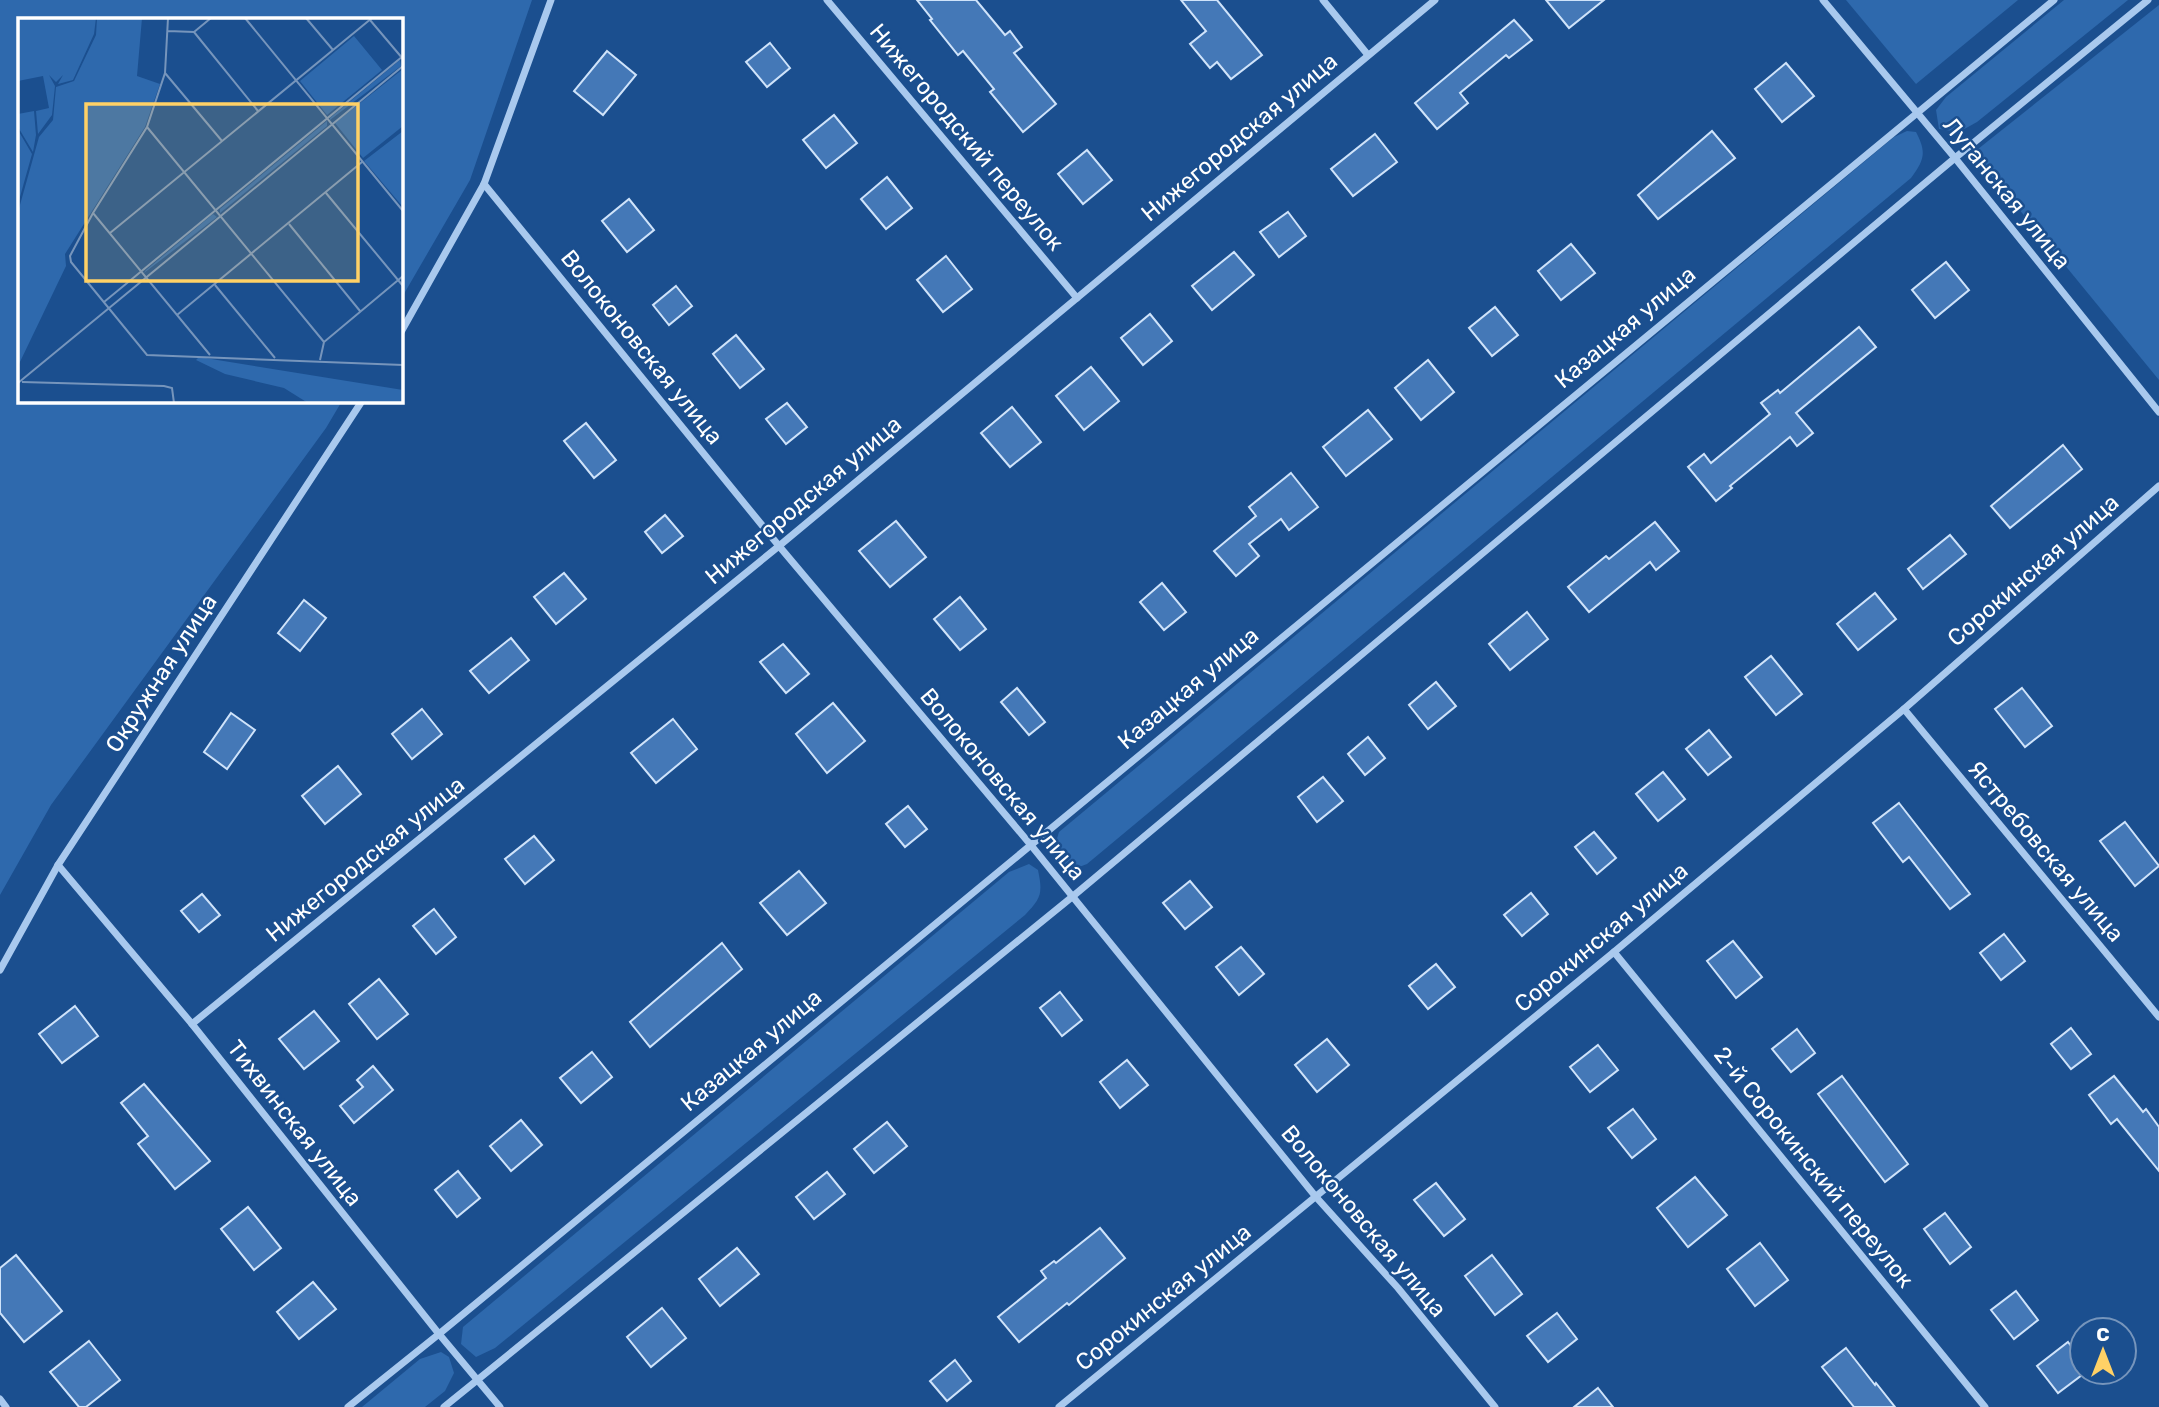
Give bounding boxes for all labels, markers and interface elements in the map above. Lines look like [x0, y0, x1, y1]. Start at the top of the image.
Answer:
inset map [18, 18, 402, 402]
street label: Нижегородский переулок [864, 18, 1070, 256]
street label: Нижегородская улица [1135, 47, 1343, 227]
street label: Луганская улица [1937, 111, 2077, 275]
street label: Волоконовская улица [555, 244, 729, 450]
street label: Казацкая улица [1549, 260, 1701, 394]
street label: Нижегородская улица [699, 410, 907, 590]
street label: Сорокинская улица [1942, 488, 2124, 652]
street label: Окружная улица [99, 589, 223, 757]
street label: Казацкая улица [1112, 621, 1264, 755]
street label: Волоконовская улица [914, 682, 1092, 886]
street label: Ястребовская улица [1962, 755, 2130, 947]
street label: Нижегородская улица [260, 770, 470, 948]
street label: Сорокинская улица [1509, 856, 1693, 1018]
street label: Казацкая улица [675, 983, 827, 1117]
street label: Тихвинская улица [222, 1035, 368, 1211]
street label: 2-й Сорокинский переулок [1708, 1041, 1920, 1293]
street label: Волоконовская улица [1275, 1119, 1453, 1323]
street label: Сорокинская улица [1070, 1218, 1256, 1376]
north arrow [2068, 1316, 2138, 1386]
text: С [2096, 1323, 2110, 1346]

